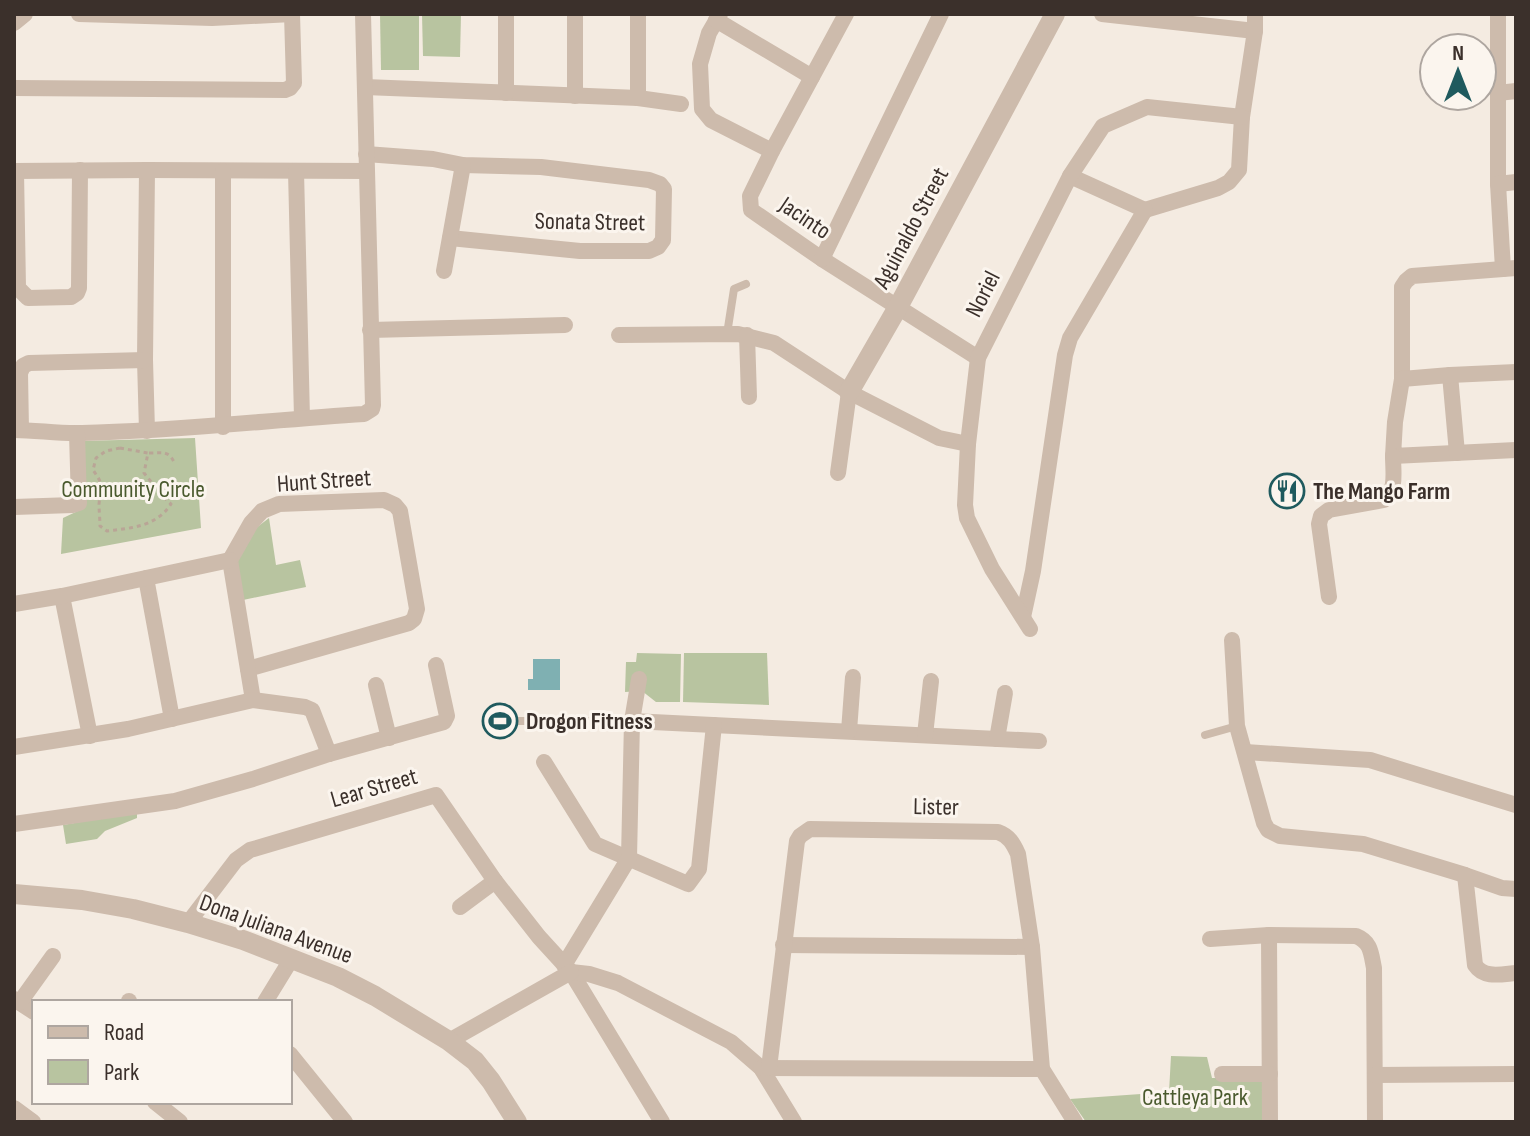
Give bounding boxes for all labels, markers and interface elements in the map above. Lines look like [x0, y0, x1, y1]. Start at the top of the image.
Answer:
north arrow [1418, 32, 1498, 112]
text: N [1452, 40, 1464, 67]
street label: Aguinaldo Street [866, 162, 955, 294]
street label: Jacinto [773, 190, 836, 246]
street label: Sonata Street [534, 207, 646, 237]
street label: Noriel [959, 266, 1007, 322]
street label: Hunt Street [276, 463, 372, 499]
restaurant icon: The Mango Farm [1268, 472, 1306, 510]
park label: Community Circle [61, 475, 205, 504]
place label: The Mango Farm [1313, 477, 1450, 506]
sports icon: Drogon Fitness [481, 702, 519, 740]
place label: Drogon Fitness [526, 707, 653, 736]
street label: Lear Street [327, 762, 421, 814]
street label: Lister [913, 792, 959, 822]
street label: Dona Juliana Avenue [196, 888, 356, 970]
legend [32, 1000, 292, 1104]
text: Road [104, 1018, 144, 1047]
text: Park [104, 1058, 139, 1087]
park label: Cattleya Park [1142, 1083, 1248, 1112]

